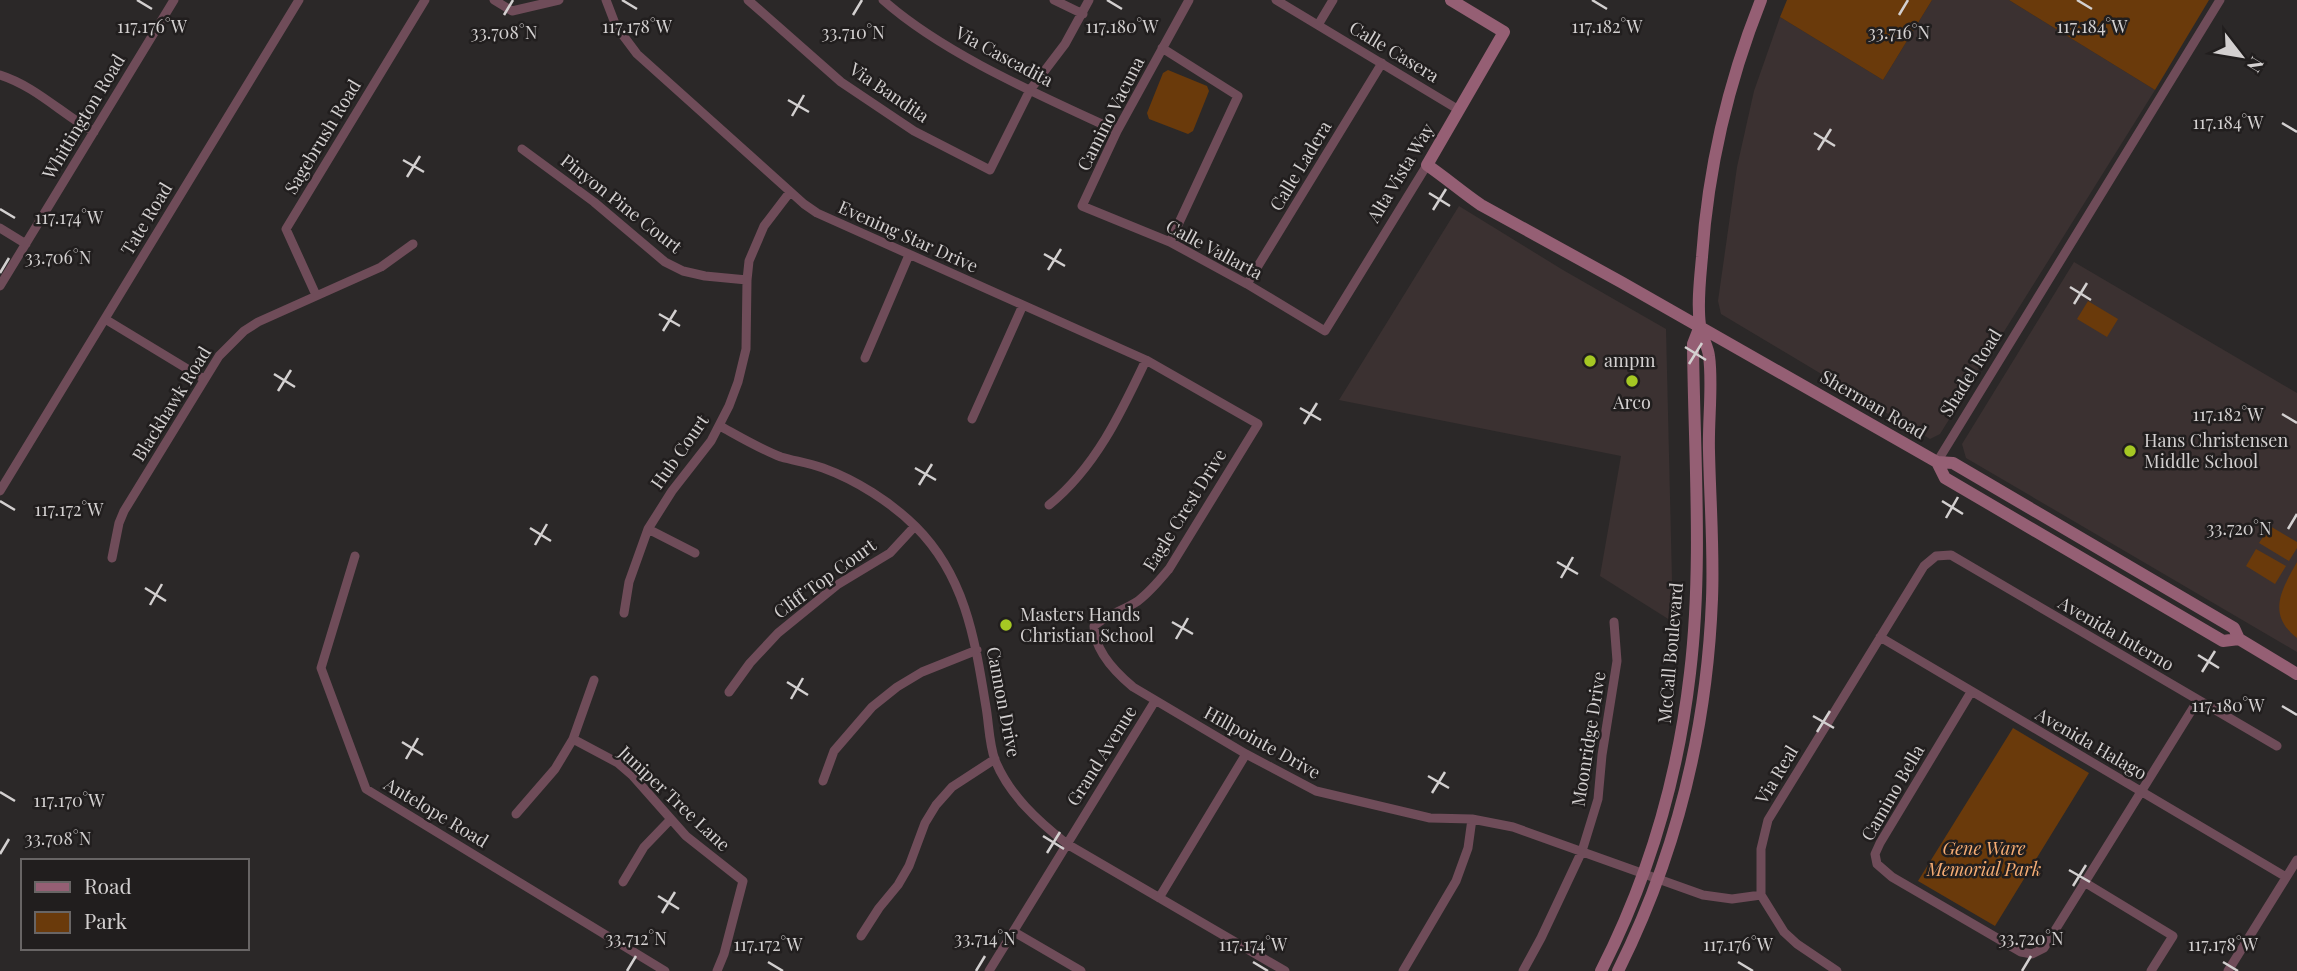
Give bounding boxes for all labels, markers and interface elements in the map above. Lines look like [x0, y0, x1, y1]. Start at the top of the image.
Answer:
text: 117.176°W [117, 14, 188, 38]
text: 117.178°W [602, 14, 673, 38]
text: 117.180°W [1085, 14, 1159, 38]
text: 117.182°W [1571, 14, 1643, 38]
text: 117.184°W [2056, 14, 2128, 38]
street label: Calle Casera [1345, 15, 1444, 87]
text: 33.708°N [471, 20, 538, 44]
text: 33.710°N [821, 20, 885, 44]
street label: Via Cascadita [950, 20, 1058, 92]
text: 33.716°N [1868, 20, 1931, 44]
north arrow [2206, 21, 2276, 91]
street label: Whittington Road [36, 49, 130, 184]
street label: Camino Vacuna [1071, 52, 1149, 175]
text: N [2242, 53, 2271, 78]
street label: Via Bandita [844, 56, 934, 128]
street label: Sagebrush Road [278, 74, 366, 198]
text: 117.184°W [2192, 110, 2264, 134]
street label: Calle Ladera [1264, 116, 1336, 215]
street label: Alta Vista Way [1361, 118, 1439, 228]
street label: Pinyon Pine Court [556, 148, 688, 258]
street label: Tate Road [115, 177, 178, 259]
street label: Evening Star Drive [835, 195, 982, 278]
text: 117.174°W [35, 205, 104, 229]
street label: Calle Vallarta [1162, 214, 1267, 285]
text: 33.706°N [25, 245, 92, 269]
street label: Shadel Road [1934, 324, 2007, 421]
street label: Blackhawk Road [126, 341, 216, 465]
place label: ampm [1604, 348, 1655, 372]
marker: ampm [1582, 353, 1598, 369]
street label: Sherman Road [1816, 364, 1931, 444]
marker: Arco [1624, 373, 1640, 389]
place label: Arco [1612, 390, 1651, 414]
text: 117.182°W [2192, 402, 2264, 426]
street label: Hub Court [645, 409, 714, 493]
place label: Hans Christensen Middle School [2144, 428, 2288, 473]
marker: Hans Christensen Middle School [2122, 443, 2138, 459]
street label: Eagle Crest Drive [1137, 444, 1231, 575]
text: 117.172°W [35, 497, 104, 521]
text: 33.720°N [2206, 516, 2272, 540]
street label: Cliff Top Court [768, 533, 881, 623]
street label: McCall Boulevard [1652, 581, 1688, 724]
street label: Avenida Interno [2053, 590, 2179, 676]
place label: Masters Hands Christian School [1020, 602, 1154, 647]
marker: Masters Hands Christian School [998, 617, 1014, 633]
street label: Cannon Drive [982, 645, 1026, 759]
street label: Moonridge Drive [1565, 670, 1611, 808]
text: 117.180°W [2191, 693, 2265, 717]
street label: Hillpointe Drive [1200, 700, 1325, 784]
street label: Grand Avenue [1061, 701, 1142, 810]
street label: Avenida Halago [2031, 701, 2152, 785]
street label: Juniper Tree Lane [613, 740, 736, 856]
street label: Camino Bella [1855, 740, 1929, 845]
street label: Via Real [1749, 741, 1803, 809]
street label: Antelope Road [379, 771, 493, 853]
text: 117.170°W [34, 788, 105, 812]
text: 33.708°N [25, 826, 92, 850]
park label: Gene Ware Memorial Park [1926, 836, 2041, 881]
legend [21, 859, 248, 950]
text: Road [84, 871, 132, 899]
text: Park [84, 906, 128, 934]
text: 33.712°N [605, 926, 667, 950]
text: 33.714°N [954, 926, 1016, 950]
text: 33.720°N [1998, 926, 2064, 950]
text: 117.172°W [734, 932, 803, 956]
text: 117.174°W [1219, 932, 1288, 956]
text: 117.176°W [1703, 932, 1774, 956]
text: 117.178°W [2188, 932, 2259, 956]

